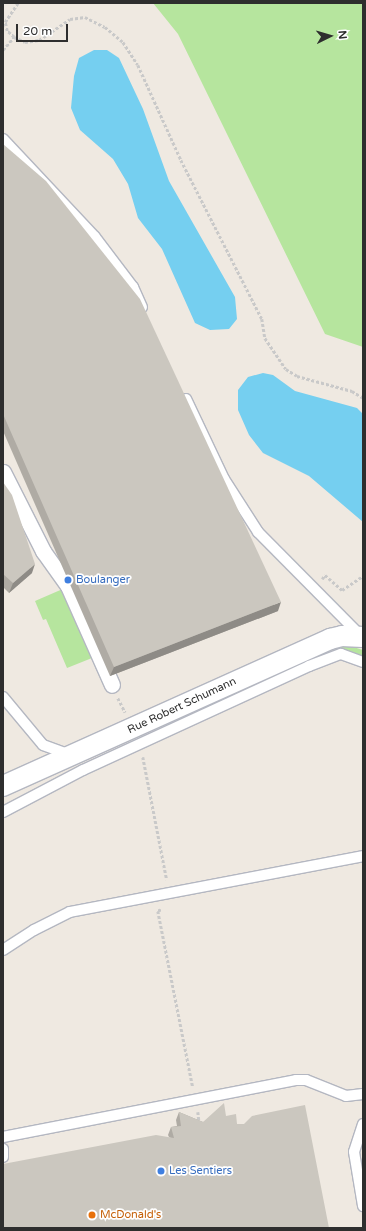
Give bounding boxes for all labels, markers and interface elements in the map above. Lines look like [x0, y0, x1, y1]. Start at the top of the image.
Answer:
scale bar [18, 16, 70, 42]
north arrow [310, 16, 350, 56]
text: 20 m [23, 24, 52, 38]
text: N [336, 30, 349, 40]
place label: Boulanger [76, 573, 130, 587]
marker: Boulanger [63, 575, 73, 585]
street label: Rue Robert Schumann [126, 675, 238, 737]
place label: Les Sentiers [169, 1164, 232, 1178]
marker: Les Sentiers [156, 1166, 166, 1176]
place label: McDonald's [100, 1208, 161, 1222]
marker: McDonald's [87, 1210, 97, 1220]

